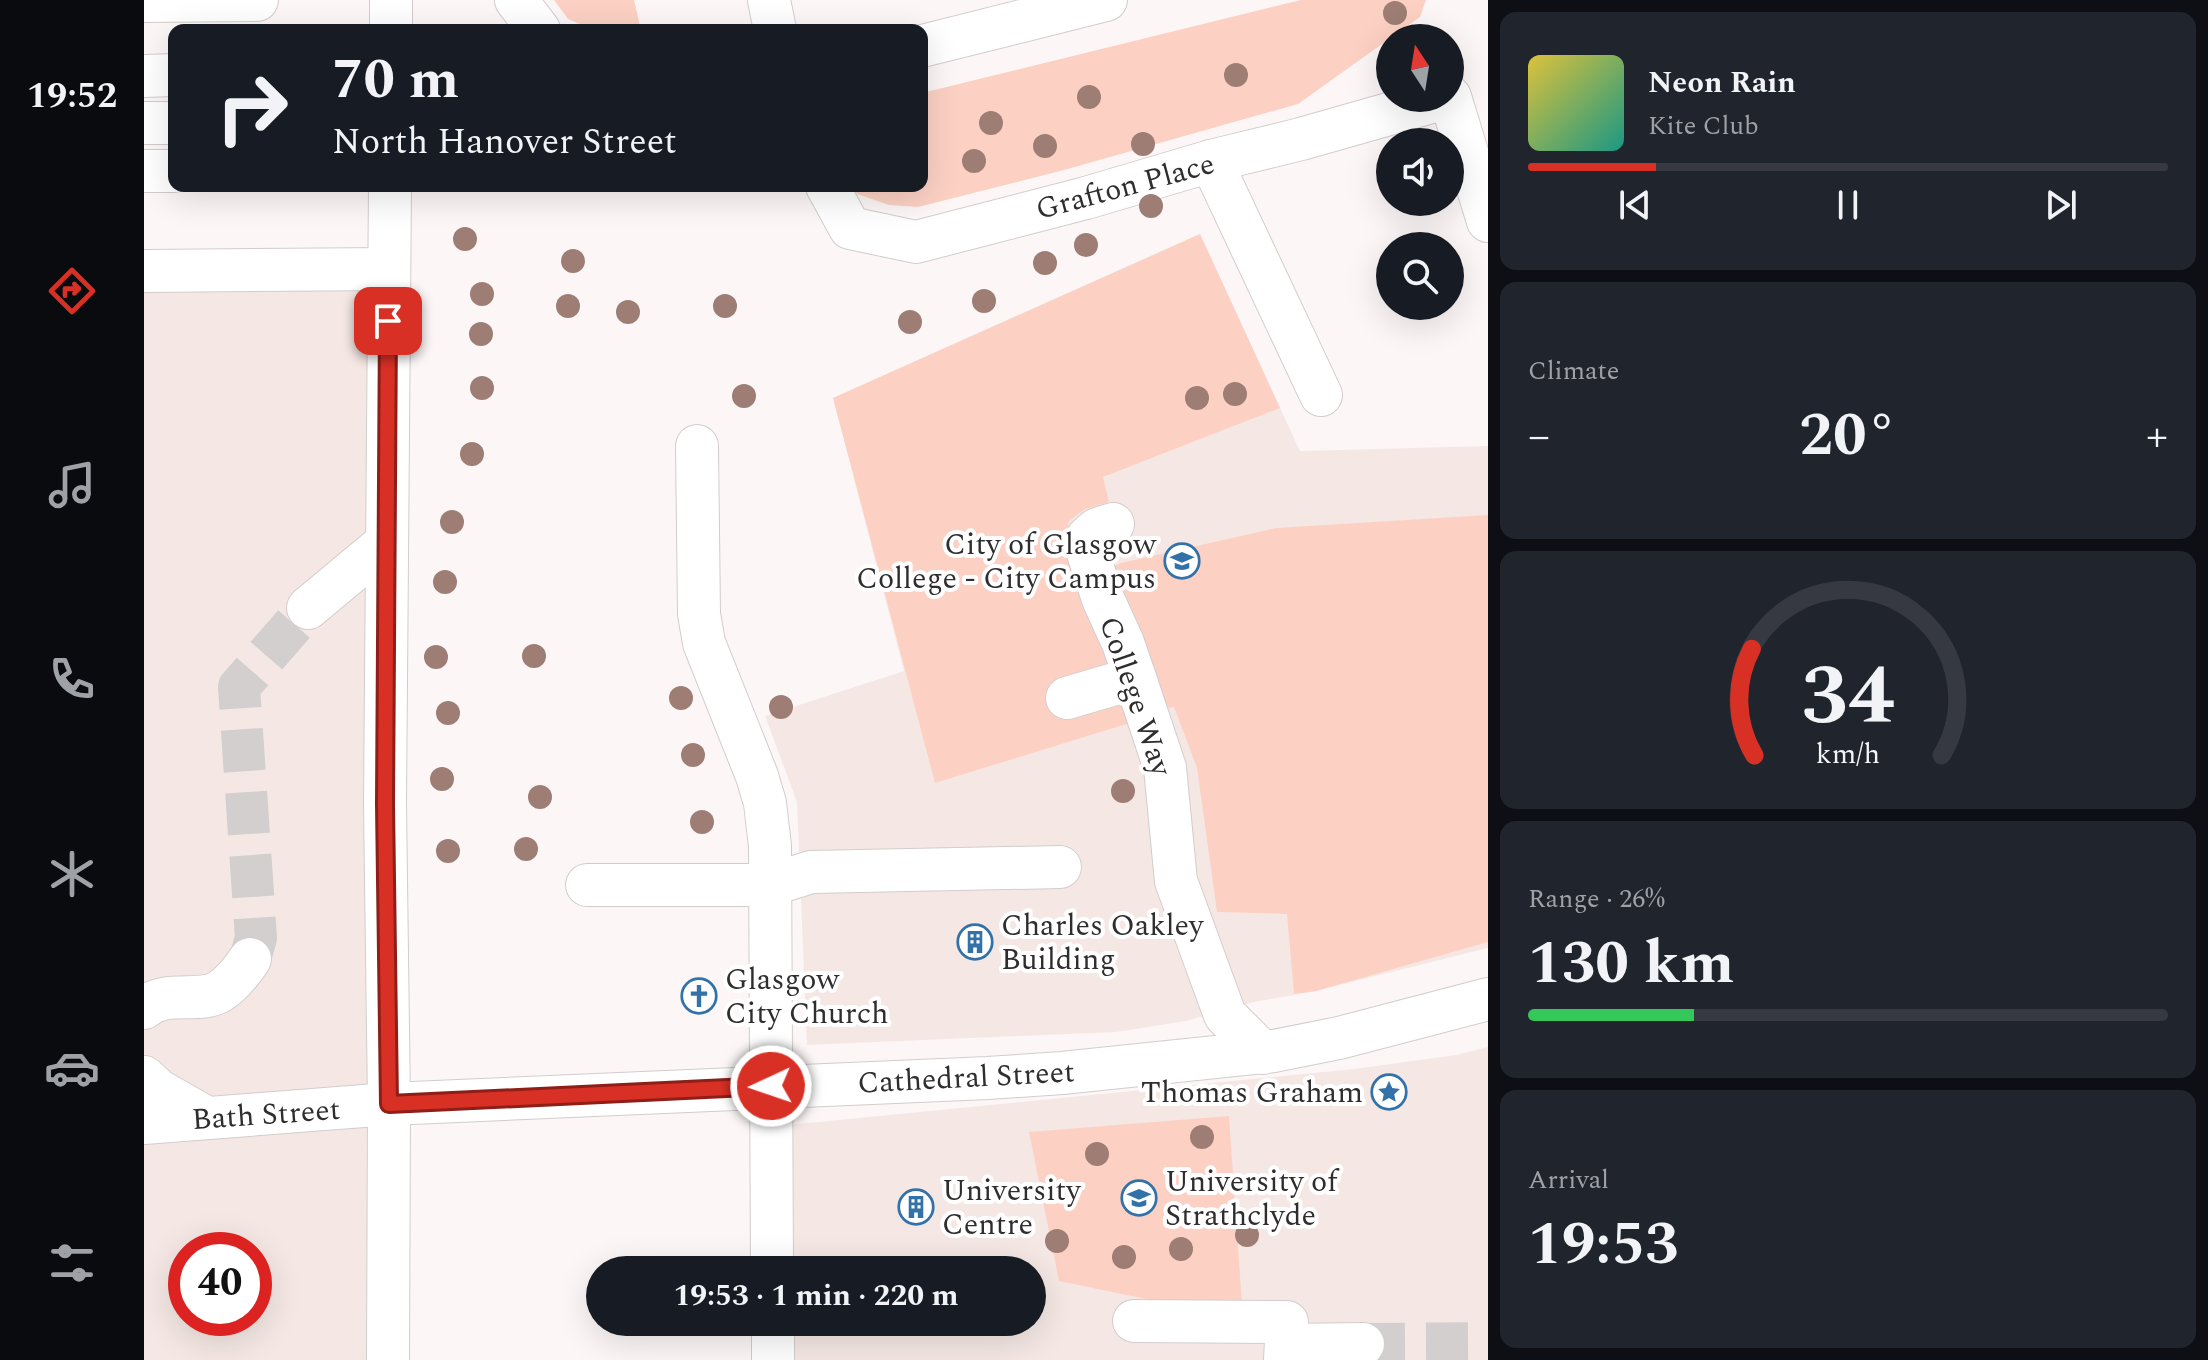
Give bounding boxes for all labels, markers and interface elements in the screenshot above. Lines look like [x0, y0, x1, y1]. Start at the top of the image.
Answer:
north arrow [1376, 24, 1464, 112]
map controls [1376, 24, 1464, 320]
text: 70 m [332, 38, 459, 123]
icon: right [200, 56, 304, 160]
text: Neon Rain [1648, 60, 1796, 106]
text: 19:52 [27, 69, 117, 124]
text: Kite Club [1648, 106, 1759, 146]
text: North Hanover Street [332, 115, 677, 170]
button: sound [1376, 128, 1464, 216]
street label: Grafton Place [1031, 141, 1220, 233]
icon: previous [1613, 183, 1657, 227]
icon: pause [1826, 183, 1870, 227]
icon: next [2039, 183, 2083, 227]
button: search [1376, 232, 1464, 320]
icon: directions [44, 263, 100, 319]
pin [354, 287, 422, 355]
icon: arrive [366, 299, 410, 343]
text: Climate [1528, 351, 1619, 391]
text: 20° [1799, 390, 1897, 482]
text: − [1528, 403, 1550, 470]
text: + [2146, 403, 2168, 470]
icon: music [44, 457, 100, 513]
place label: City of Glasgow College - City Campus [856, 522, 1157, 602]
school or university icon: City of Glasgow College - City Campus [1163, 542, 1201, 580]
street label: College Way [1086, 610, 1184, 784]
text: 34 [1801, 634, 1895, 761]
icon: phone [44, 651, 100, 707]
text: km/h [1816, 733, 1880, 776]
icon: climate [44, 846, 100, 902]
text: Range · 26% [1528, 879, 1665, 919]
place label: Charles Oakley Building [1001, 903, 1205, 983]
text: 130 km [1528, 918, 1734, 1010]
building icon: Charles Oakley Building [956, 923, 994, 961]
place label: Glasgow City Church [725, 957, 889, 1037]
church icon: Glasgow City Church [680, 977, 718, 1015]
icon: car [44, 1040, 100, 1096]
position arrow [729, 1044, 813, 1128]
street label: Cathedral Street [856, 1049, 1076, 1107]
place label: Thomas Graham [1141, 1070, 1363, 1116]
place icon: Thomas Graham [1370, 1073, 1408, 1111]
street label: Bath Street [190, 1087, 342, 1143]
place label: University of Strathclyde [1165, 1159, 1340, 1239]
text: Arrival [1528, 1160, 1609, 1200]
place label: University Centre [942, 1168, 1082, 1248]
school or university icon: University of Strathclyde [1120, 1179, 1158, 1217]
building icon: University Centre [897, 1188, 935, 1226]
text: 19:53 [1528, 1199, 1679, 1291]
speed limit sign: 40 [168, 1232, 272, 1336]
icon: filters [44, 1235, 100, 1291]
text: 19:53 · 1 min · 220 m [673, 1273, 959, 1319]

